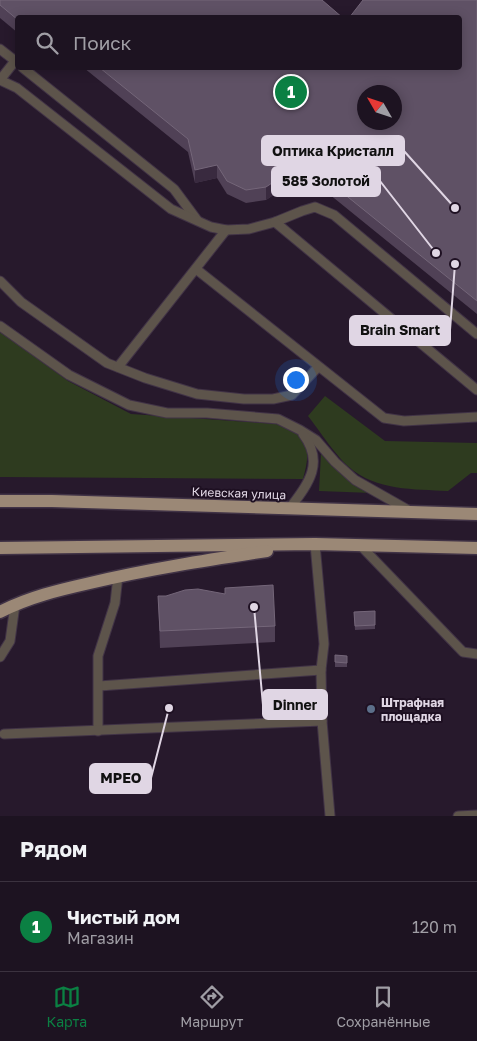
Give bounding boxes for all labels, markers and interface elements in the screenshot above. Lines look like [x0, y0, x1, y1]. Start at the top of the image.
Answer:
search box [15, 15, 462, 70]
icon: search [33, 29, 61, 57]
text: Поиск [73, 31, 132, 54]
pin: 1 [275, 73, 307, 111]
north arrow [357, 85, 402, 130]
callout: Оптика Кристалл [262, 136, 404, 165]
text: Оптика Кристалл [272, 142, 394, 159]
callout: 585 Золотой [272, 167, 380, 196]
text: 585 Золотой [282, 172, 370, 189]
callout: Brain Smart [350, 316, 450, 345]
text: Brain Smart [360, 321, 440, 338]
your location [283, 367, 309, 393]
street label: Киевская улица [191, 484, 287, 502]
callout: Dinner [263, 690, 327, 719]
place label: Штрафная площадка [381, 695, 444, 724]
text: Dinner [273, 696, 318, 713]
marker: Штрафная площадка [365, 703, 377, 715]
callout: МРЕО [90, 764, 151, 793]
text: МРЕО [100, 769, 142, 786]
text: Рядом [20, 836, 87, 862]
text: Чистый дом [67, 905, 180, 928]
text: 1 [32, 917, 40, 937]
text: 120 m [412, 917, 457, 937]
text: Магазин [67, 928, 134, 948]
tab: Карта [47, 983, 87, 1030]
tab: Маршрут [180, 983, 243, 1030]
tab: Сохранённые [336, 983, 430, 1030]

